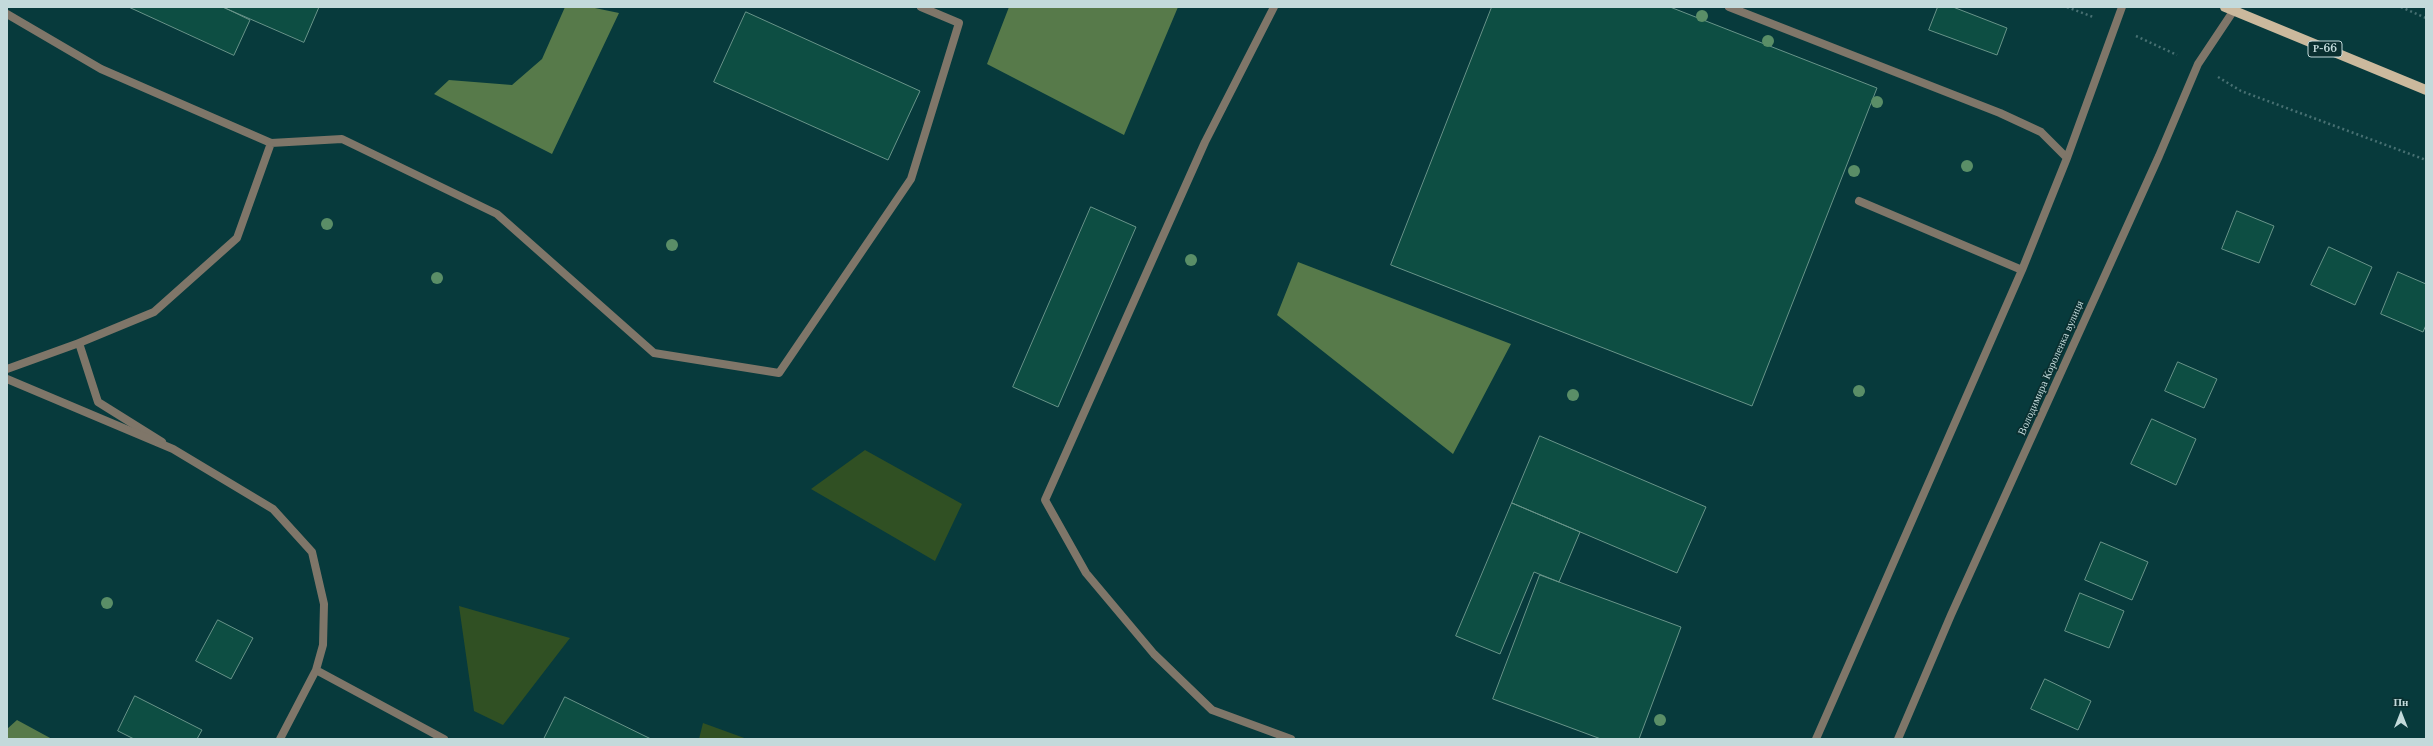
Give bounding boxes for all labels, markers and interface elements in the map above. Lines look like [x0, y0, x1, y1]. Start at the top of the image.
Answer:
road number: Р-66 [2308, 41, 2342, 57]
street label: Володимира Короленка вулиця [2015, 299, 2087, 437]
north arrow [2381, 694, 2421, 734]
text: Пн [2394, 695, 2408, 709]

